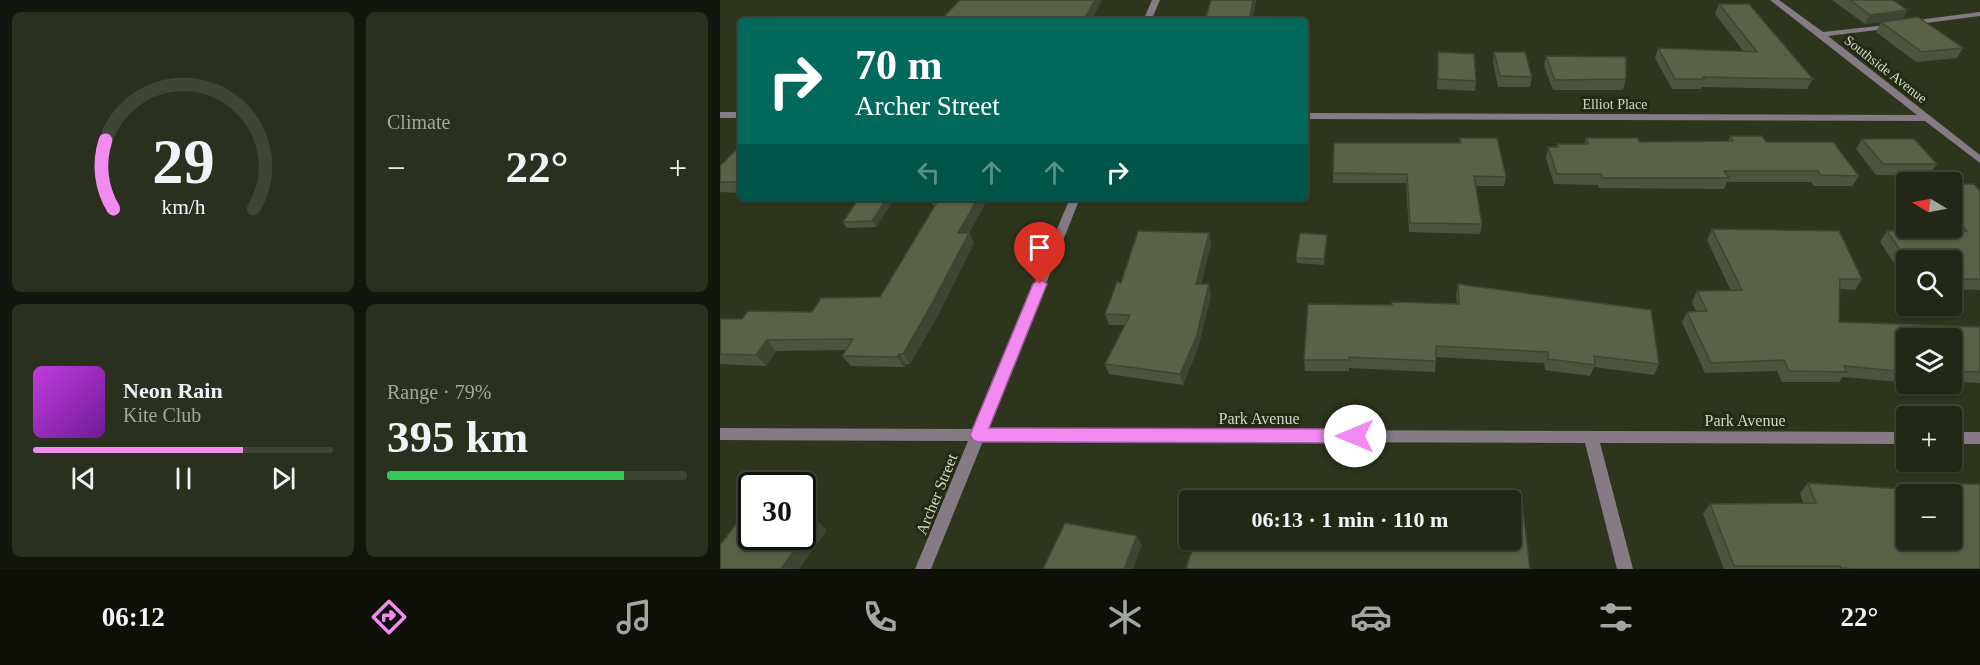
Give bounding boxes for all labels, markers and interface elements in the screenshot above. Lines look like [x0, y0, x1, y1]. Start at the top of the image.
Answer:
street label: Southside Avenue [1841, 33, 1930, 106]
icon: right [756, 42, 834, 120]
text: 70 m [855, 42, 943, 88]
text: Archer Street [855, 91, 1000, 121]
street label: Elliot Place [1583, 97, 1647, 112]
text: Climate [387, 111, 450, 133]
text: 29 [152, 127, 214, 196]
text: 22° [506, 142, 569, 192]
text: − [387, 150, 406, 186]
text: + [668, 150, 687, 186]
icon: left [912, 156, 945, 189]
icon: ahead [975, 156, 1008, 189]
icon: ahead [1038, 156, 1071, 189]
icon: right [1101, 156, 1134, 189]
north arrow [1896, 172, 1962, 238]
map controls [1896, 172, 1962, 550]
text: km/h [161, 195, 205, 219]
pin [1014, 222, 1065, 284]
icon: arrive [1023, 231, 1056, 264]
button: search [1896, 250, 1962, 316]
button: layers [1896, 328, 1962, 394]
text: Neon Rain [123, 378, 223, 403]
text: Range · 79% [387, 381, 491, 403]
text: Kite Club [123, 404, 201, 426]
position arrow [1323, 404, 1387, 468]
button: + [1896, 406, 1962, 472]
street label: Park Avenue [1218, 410, 1300, 427]
text: 395 km [387, 412, 528, 462]
street label: Park Avenue [1704, 412, 1786, 429]
street label: Archer Street [913, 451, 961, 537]
icon: previous [67, 462, 100, 495]
icon: pause [167, 462, 200, 495]
icon: next [267, 462, 300, 495]
speed limit sign: 30 [738, 472, 816, 550]
button: − [1896, 484, 1962, 550]
text: 06:13 · 1 min · 110 m [1252, 507, 1448, 532]
icon: directions [368, 596, 410, 638]
icon: music [613, 596, 655, 638]
icon: phone [859, 596, 901, 638]
icon: climate [1104, 596, 1146, 638]
icon: car [1350, 596, 1392, 638]
icon: filters [1595, 596, 1637, 638]
text: 06:12 [102, 602, 165, 632]
text: 22° [1840, 602, 1878, 632]

